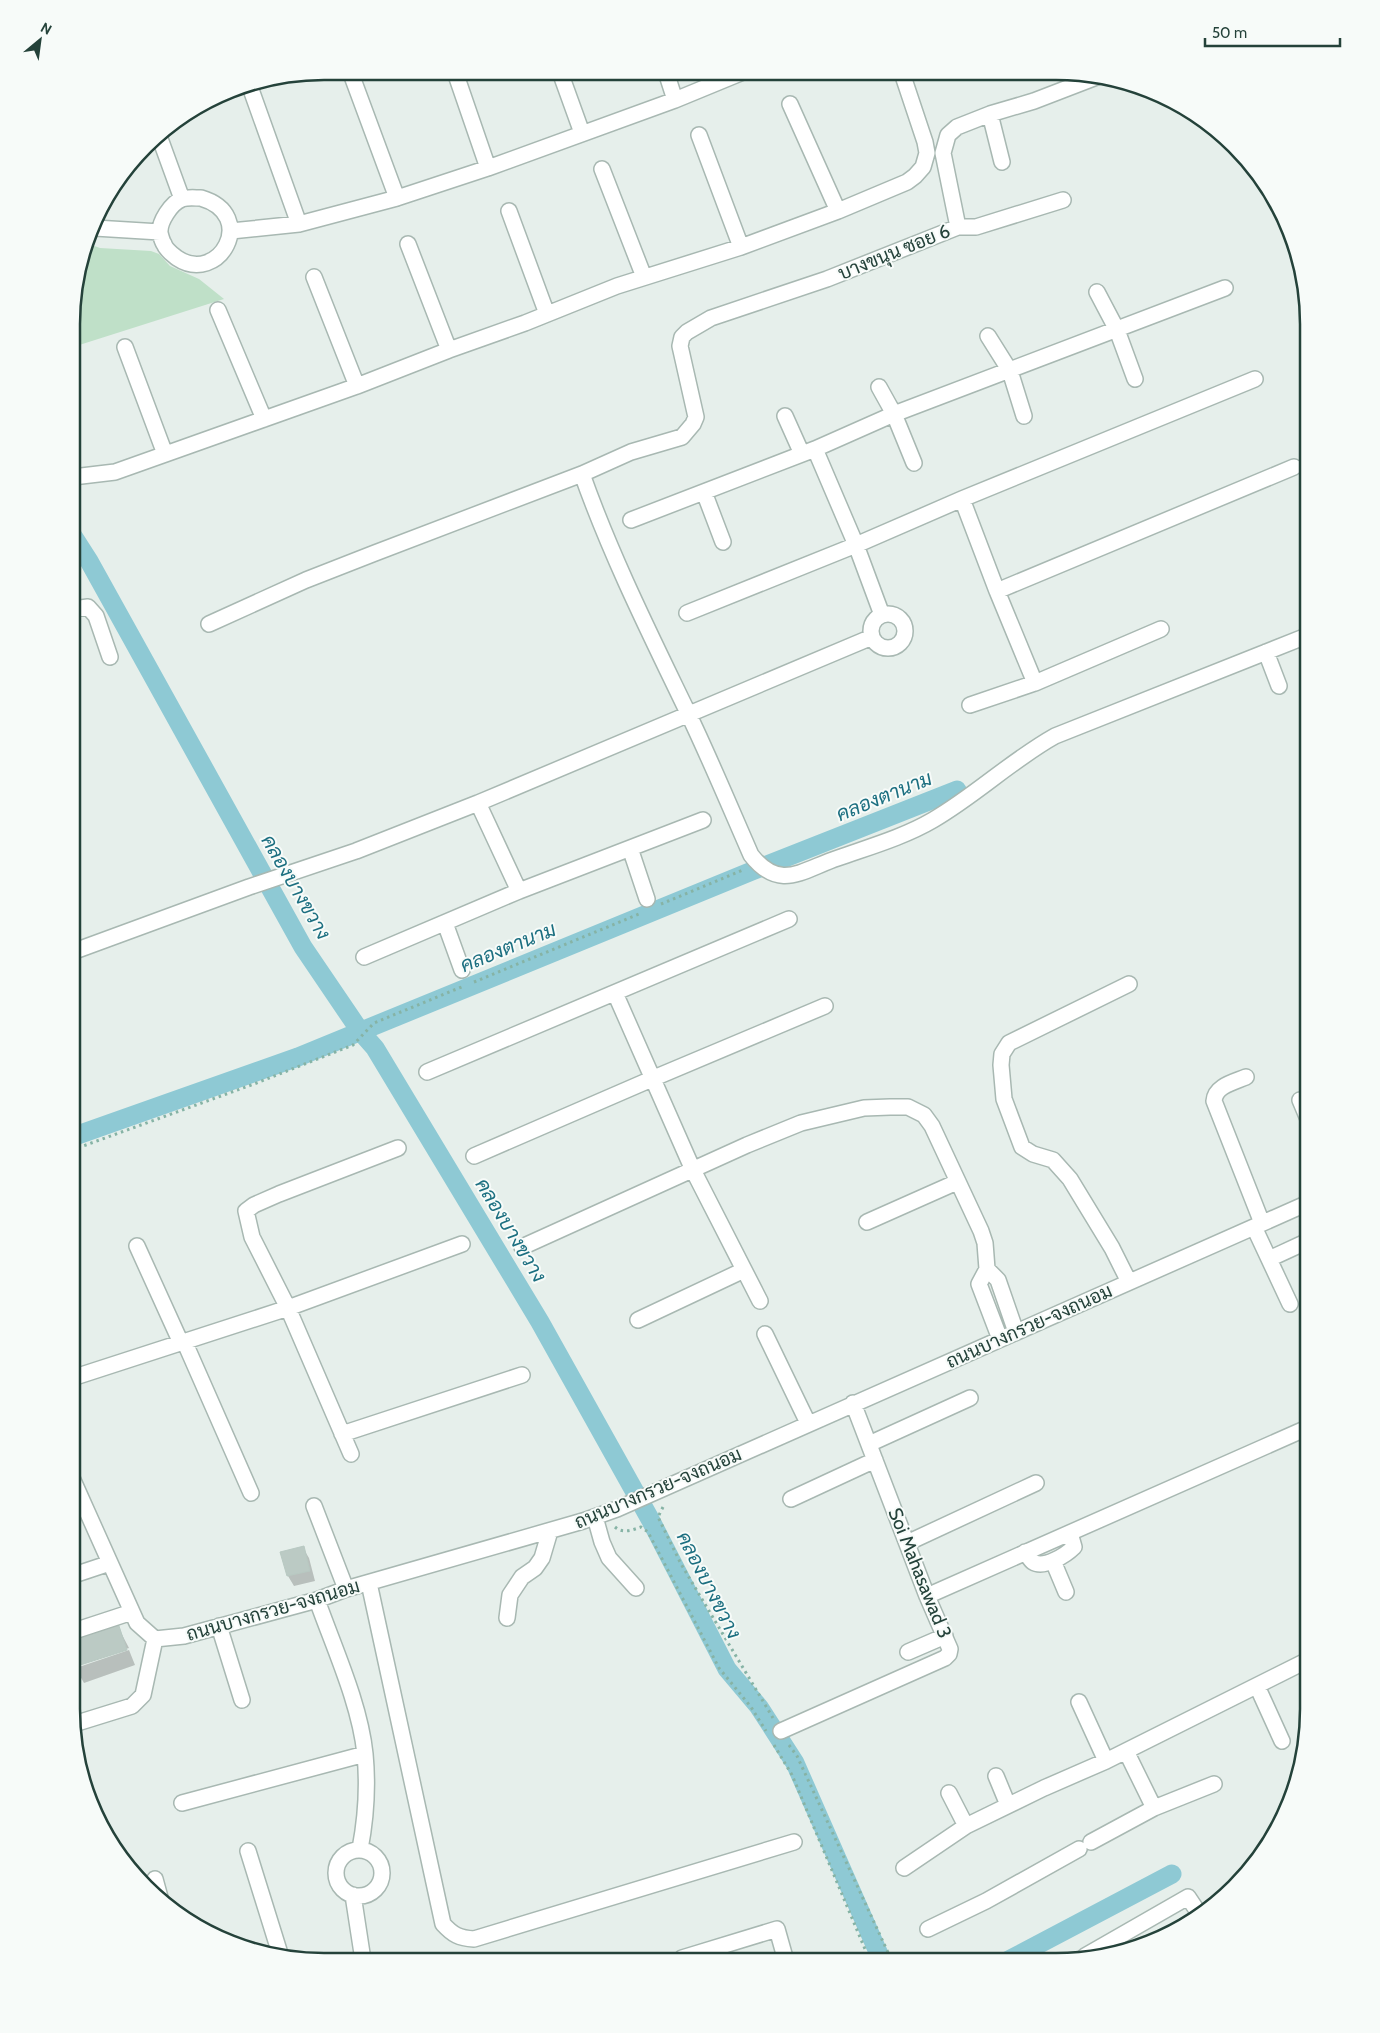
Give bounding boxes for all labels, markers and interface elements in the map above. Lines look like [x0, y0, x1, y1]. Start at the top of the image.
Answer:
north arrow [15, 15, 65, 65]
scale bar [1205, 15, 1340, 47]
text: N [38, 18, 55, 39]
text: 50 m [1212, 24, 1247, 42]
street label: บางขนุน ซอย 6 [835, 219, 954, 286]
water label: คลองตานาม [833, 766, 935, 826]
water label: คลองบางขวาง [256, 830, 336, 944]
water label: คลองตานาม [457, 917, 559, 977]
water label: คลองบางขวาง [471, 1174, 551, 1286]
street label: ถนนบางกรวย-จงถนอม [942, 1279, 1116, 1373]
street label: ถนนบางกรวย-จงถนอม [571, 1442, 745, 1534]
street label: Soi Mahasawad 3 [883, 1505, 957, 1641]
water label: คลองบางขวาง [672, 1527, 746, 1643]
street label: ถนนบางกรวย-จงถนอม [184, 1574, 362, 1646]

